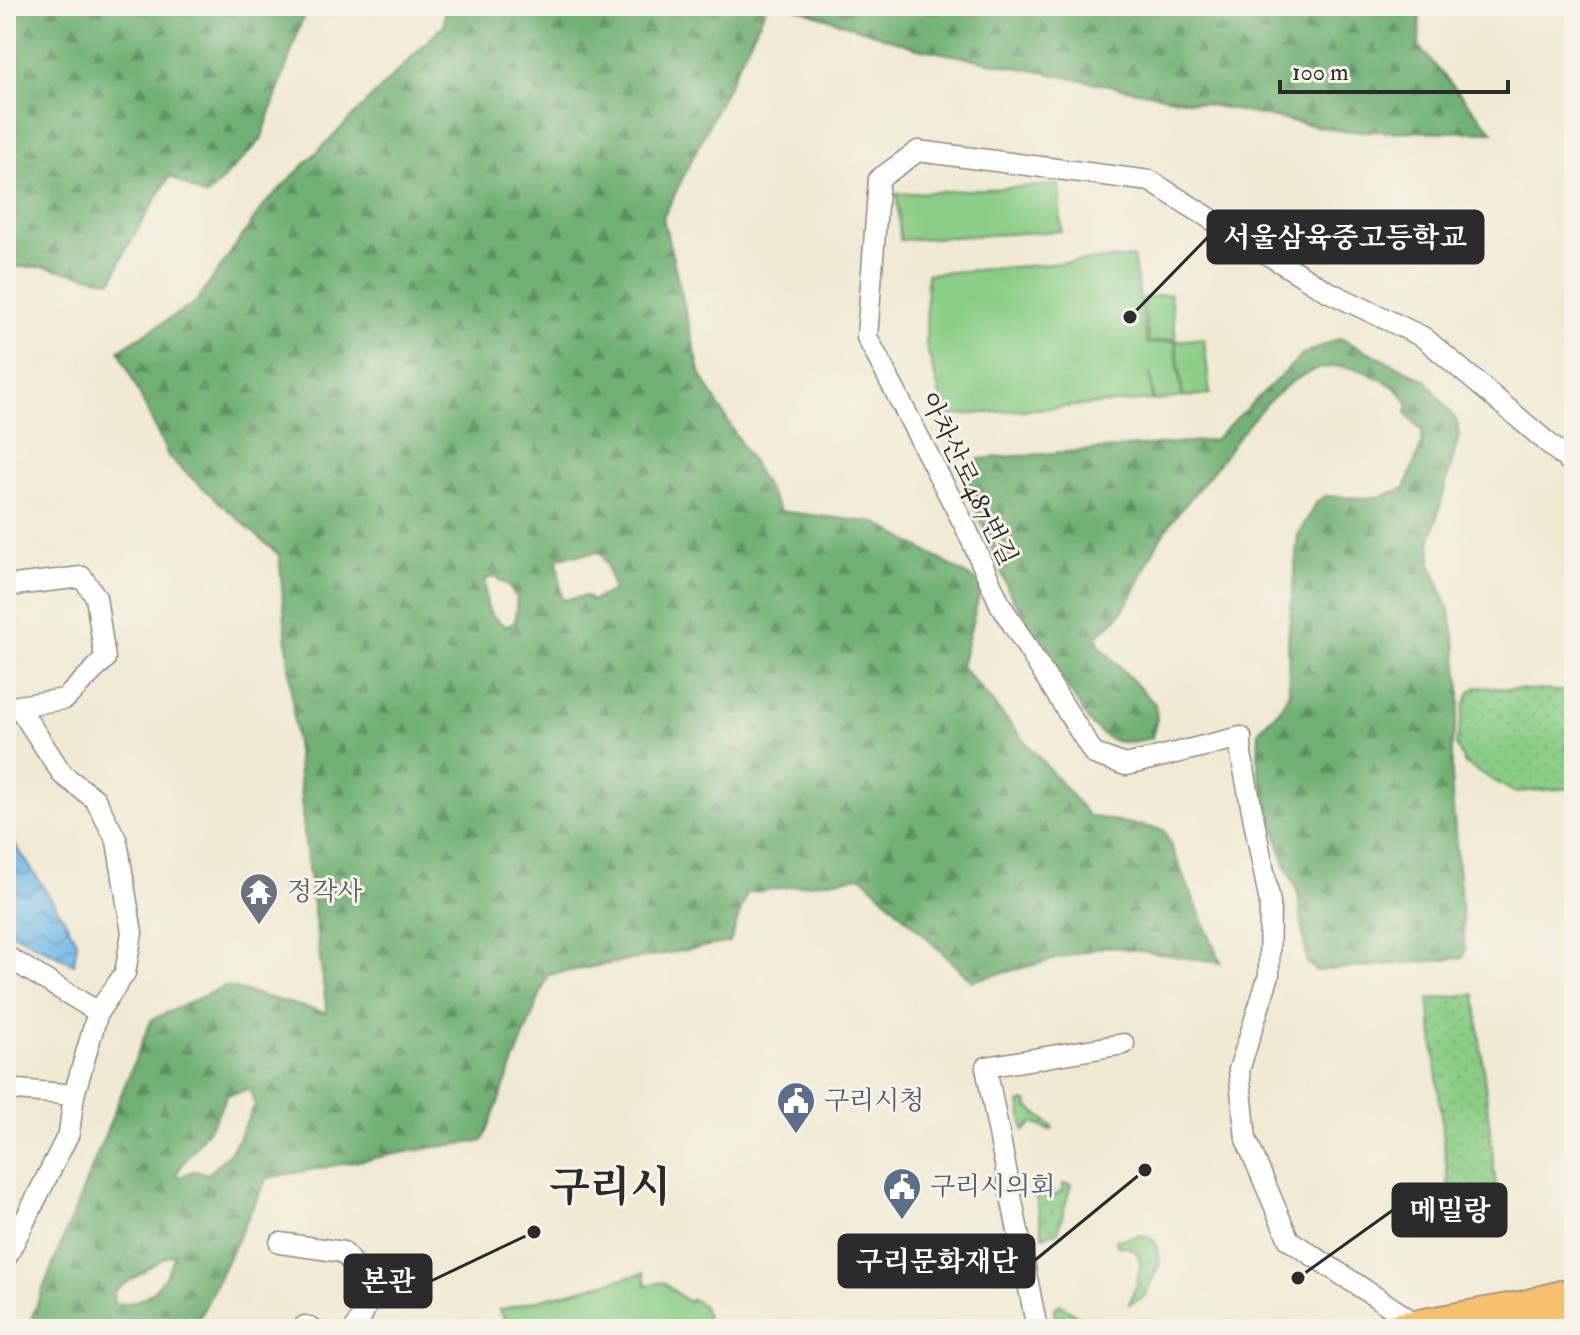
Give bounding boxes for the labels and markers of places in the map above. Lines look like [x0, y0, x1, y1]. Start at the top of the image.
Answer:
callout: 서울삼육중고등학교 [1208, 211, 1483, 263]
temple icon: 정각사 [238, 871, 280, 926]
place label: 정각사 [287, 876, 362, 908]
public building icon: 구리시청 [775, 1080, 817, 1135]
place label: 구리시청 [824, 1085, 924, 1117]
public building icon: 구리시의회 [881, 1166, 923, 1221]
place label: 구리시의회 [930, 1171, 1056, 1203]
callout: 메밀랑 [1393, 1184, 1506, 1236]
callout: 구리문화재단 [839, 1235, 1034, 1287]
callout: 본관 [345, 1255, 431, 1307]

